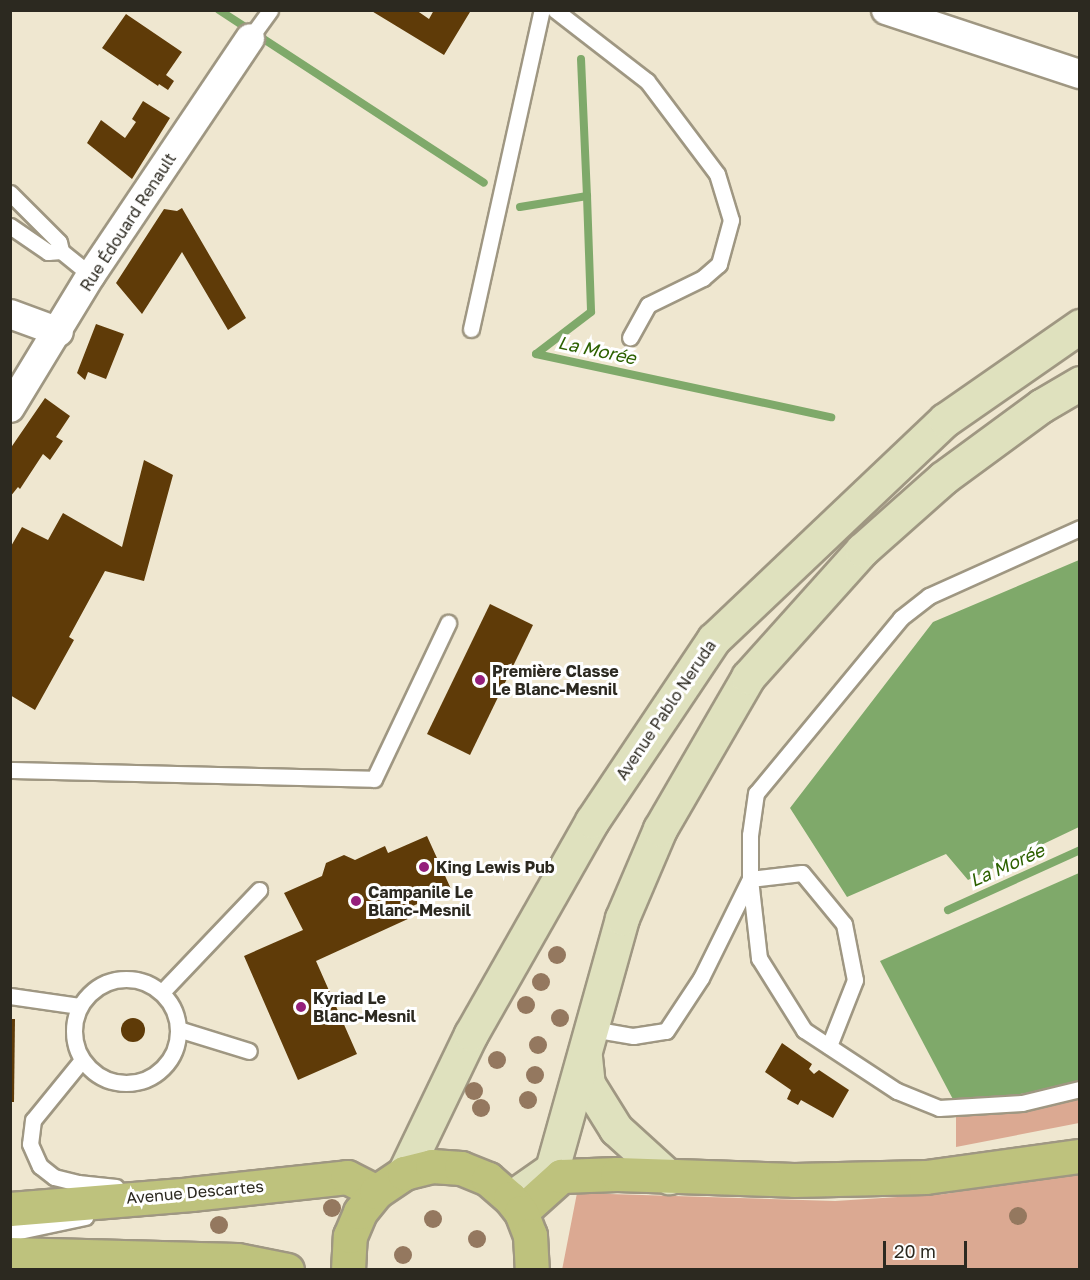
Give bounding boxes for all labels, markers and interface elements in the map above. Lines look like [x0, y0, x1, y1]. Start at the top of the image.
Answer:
street label: Rue Édouard Renault [76, 149, 180, 295]
water label: La Morée [556, 331, 638, 369]
street label: Avenue Pablo Neruda [612, 636, 720, 784]
place label: Première Classe Le Blanc-Mesnil [492, 661, 619, 699]
marker: Première Classe Le Blanc-Mesnil [473, 673, 487, 687]
water label: La Morée [966, 839, 1048, 891]
place label: King Lewis Pub [436, 857, 555, 877]
marker: King Lewis Pub [417, 860, 431, 874]
place label: Campanile Le Blanc-Mesnil [368, 882, 473, 920]
marker: Campanile Le Blanc-Mesnil [349, 894, 363, 908]
place label: Kyriad Le Blanc-Mesnil [313, 988, 416, 1026]
marker: Kyriad Le Blanc-Mesnil [294, 1000, 308, 1014]
street label: Avenue Descartes [125, 1176, 265, 1208]
scale bar [886, 1229, 970, 1267]
text: 20 m [894, 1240, 936, 1262]

